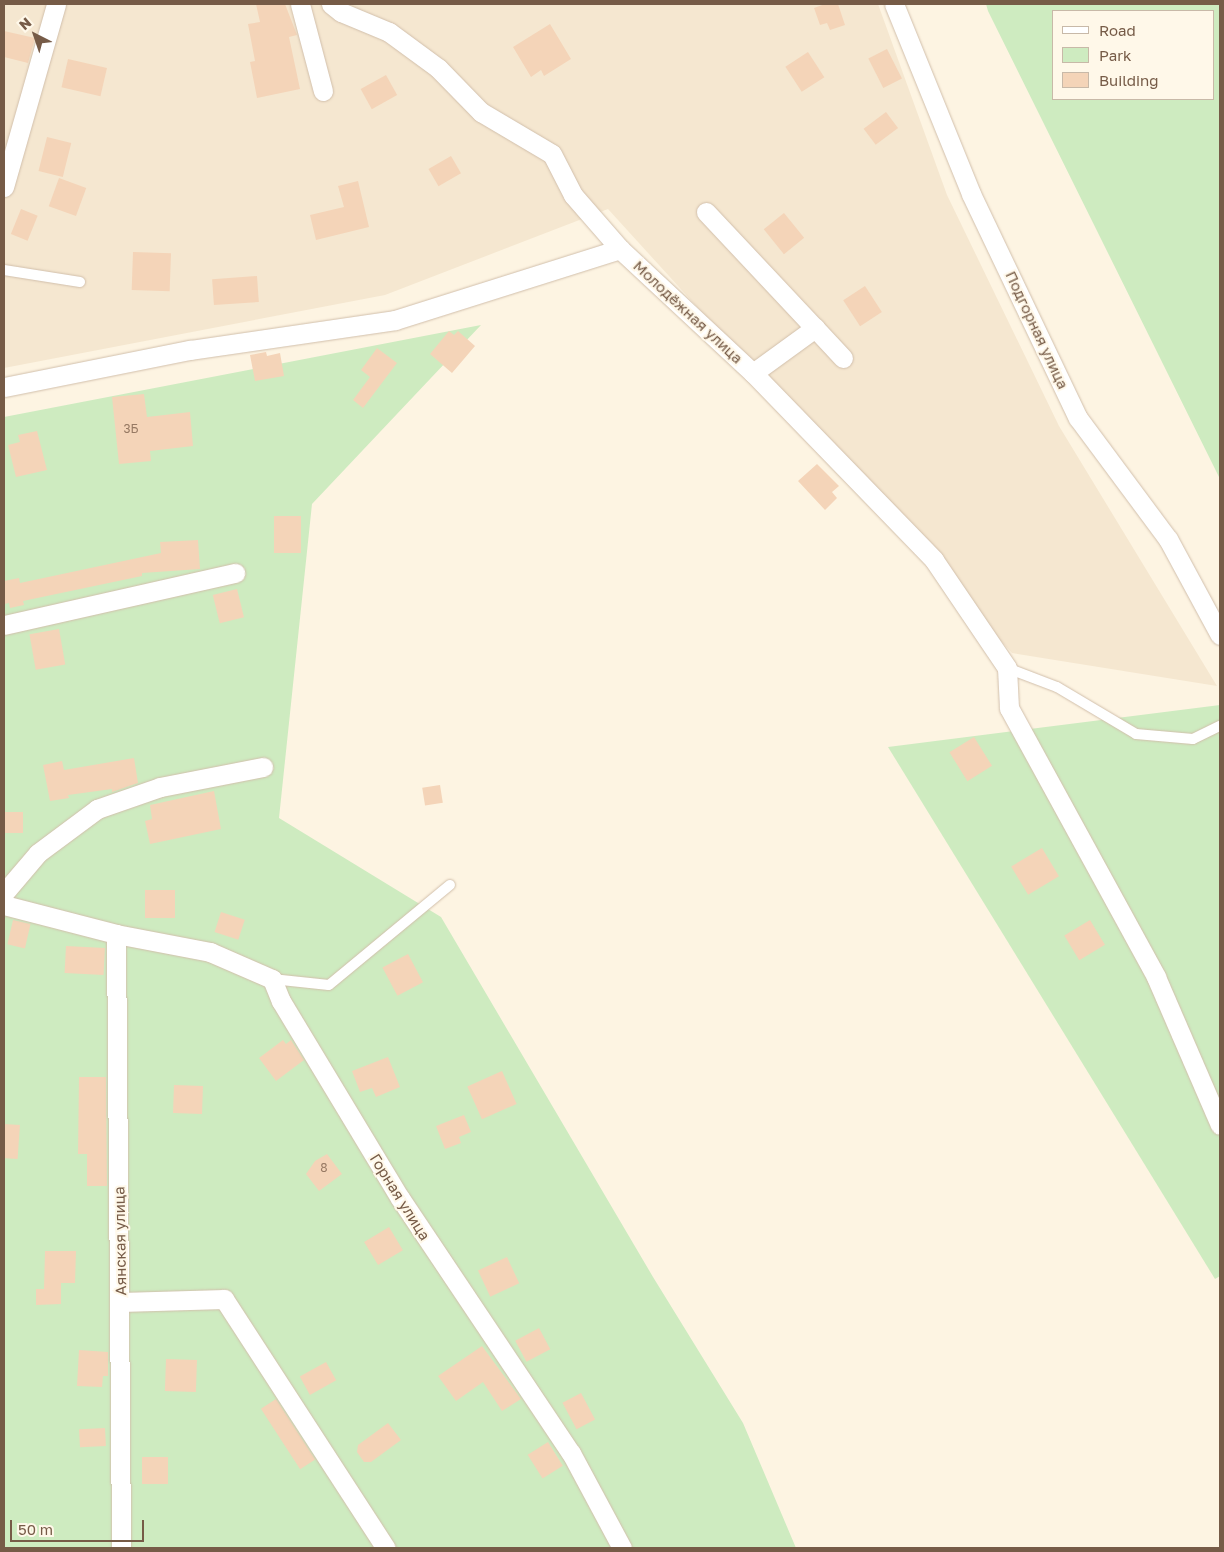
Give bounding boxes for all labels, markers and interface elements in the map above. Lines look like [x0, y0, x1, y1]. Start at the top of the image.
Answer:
north arrow [10, 10, 60, 60]
legend [1052, 10, 1214, 100]
text: N [15, 13, 34, 33]
text: Road [1099, 21, 1136, 39]
text: Park [1099, 46, 1131, 64]
text: Building [1099, 71, 1159, 89]
street label: Молодёжная улица [630, 257, 746, 367]
street label: Подгорная улица [1002, 268, 1072, 392]
house number: 3Б [124, 422, 138, 436]
street label: Горная улица [366, 1150, 434, 1244]
house number: 8 [320, 1161, 328, 1175]
street label: Аянская улица [110, 1186, 130, 1296]
scale bar [12, 1510, 146, 1542]
text: 50 m [18, 1520, 53, 1538]

